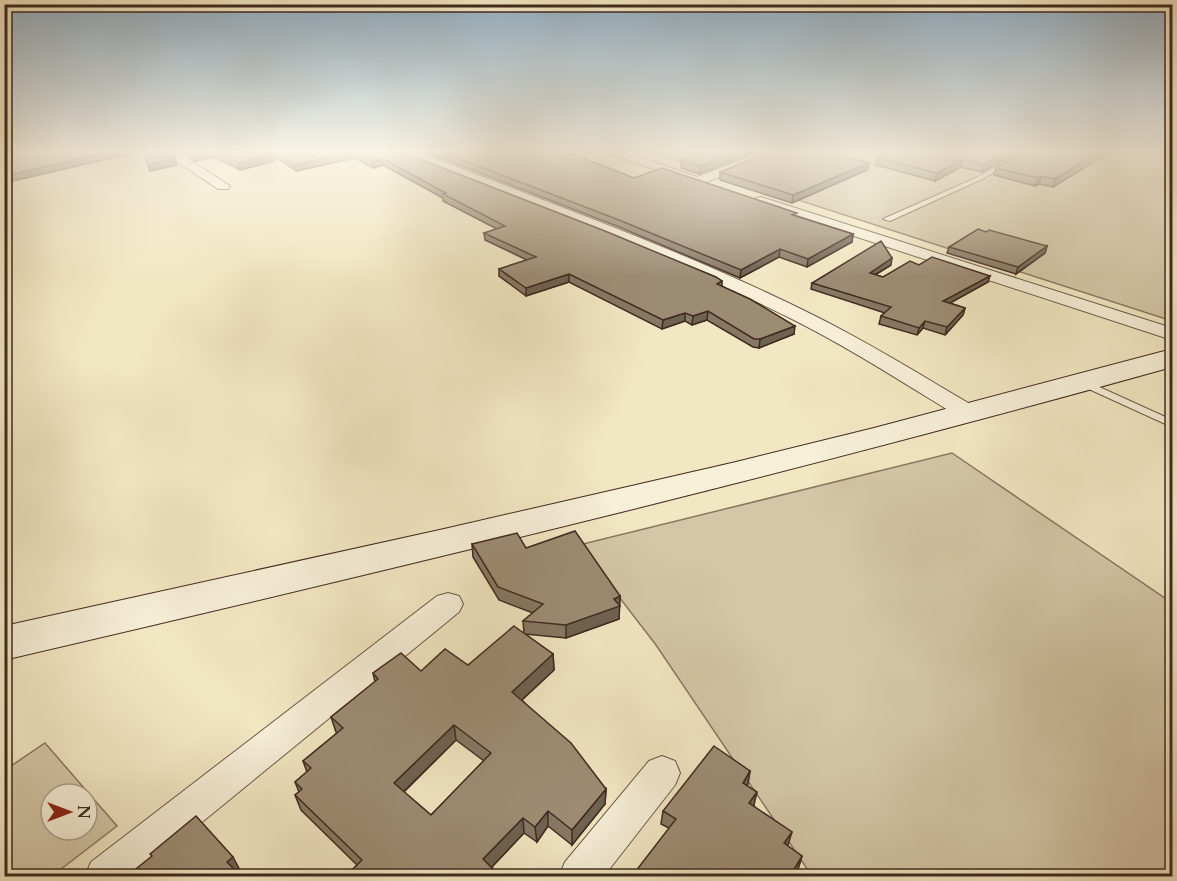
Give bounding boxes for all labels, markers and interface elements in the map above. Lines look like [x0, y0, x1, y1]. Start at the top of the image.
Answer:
north arrow [39, 782, 99, 842]
text: N [72, 805, 94, 819]

